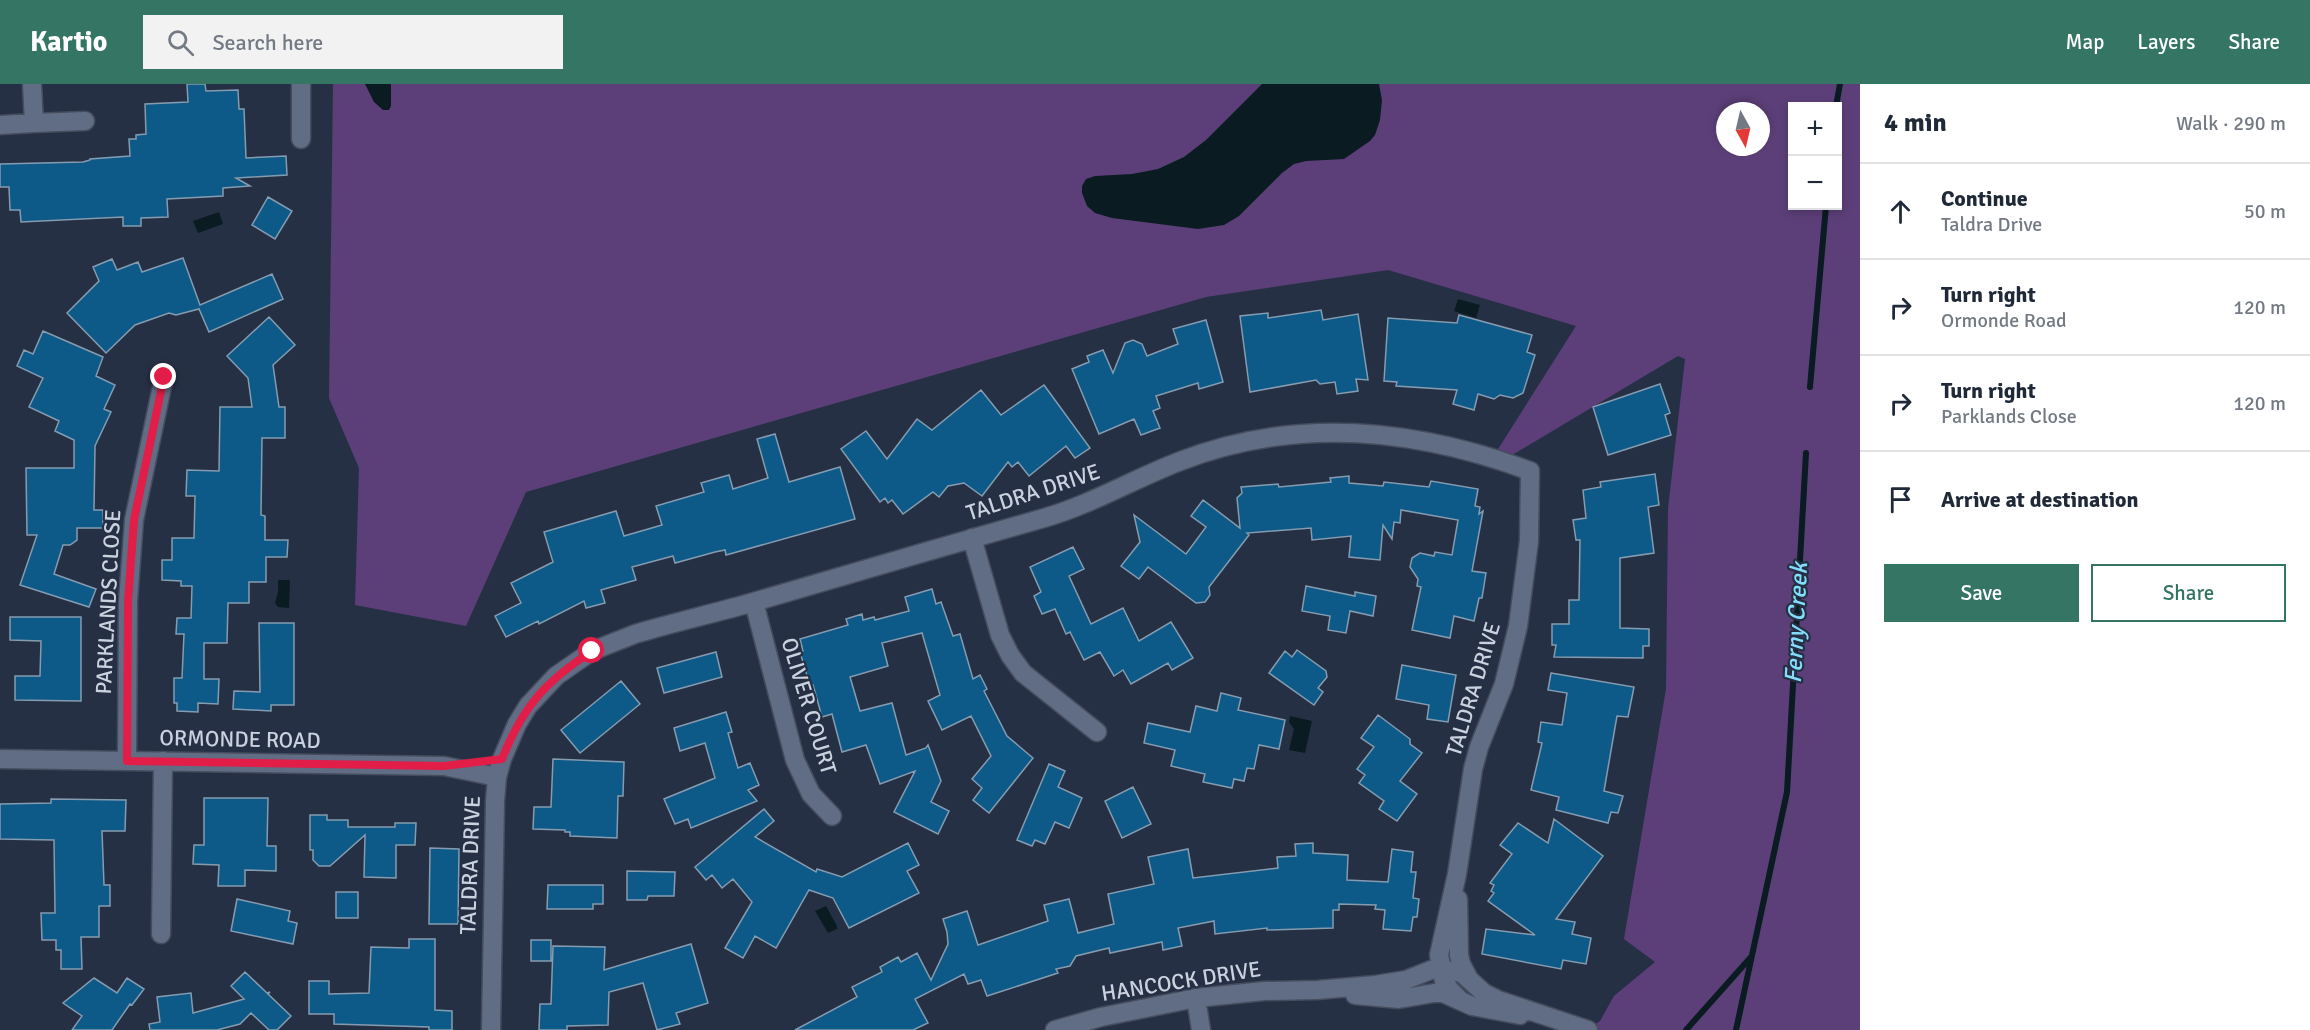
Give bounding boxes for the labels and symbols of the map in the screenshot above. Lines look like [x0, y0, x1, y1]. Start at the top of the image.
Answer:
north arrow [1716, 102, 1770, 156]
route end [150, 363, 176, 389]
street label: TALDRA DRIVE [963, 458, 1103, 526]
street label: PARKLANDS CLOSE [90, 509, 126, 695]
water label: Ferny Creek [1778, 560, 1814, 684]
street label: TALDRA DRIVE [1440, 619, 1506, 759]
street label: OLIVER COURT [775, 634, 843, 778]
route start [578, 637, 604, 663]
street label: ORMONDE ROAD [159, 724, 321, 754]
street label: TALDRA DRIVE [454, 795, 486, 935]
street label: HANCOCK DRIVE [1099, 955, 1263, 1007]

